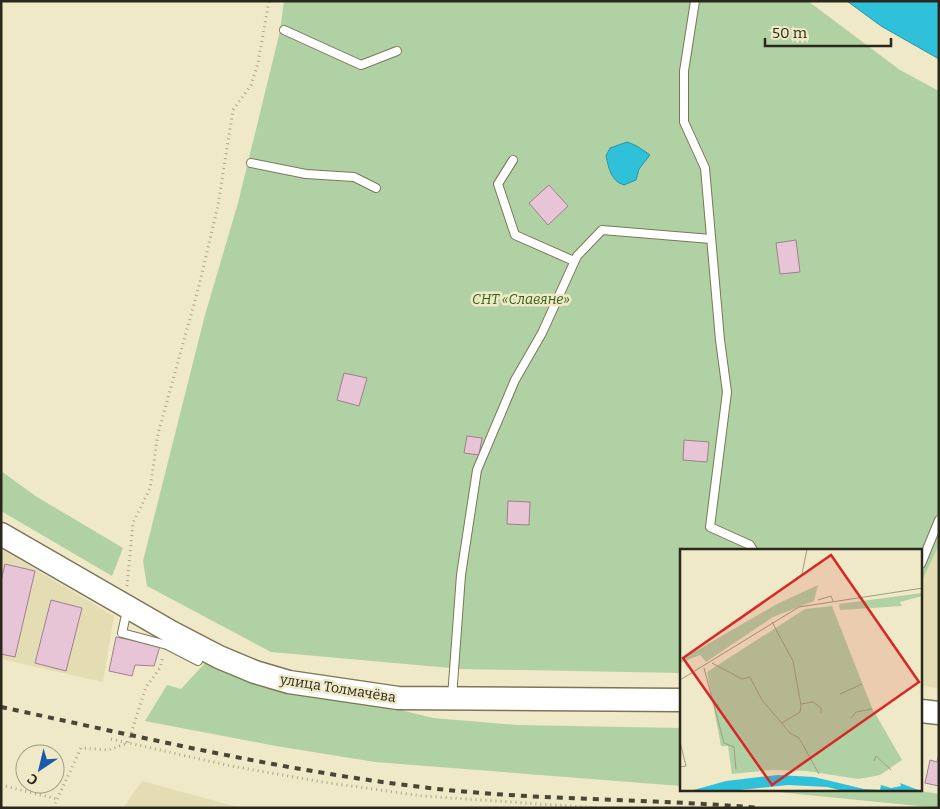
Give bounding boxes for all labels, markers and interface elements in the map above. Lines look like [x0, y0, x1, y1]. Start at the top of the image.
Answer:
scale bar [765, 15, 891, 47]
text: 50 m [772, 24, 808, 42]
park label: СНТ «Славяне» [472, 291, 570, 308]
inset map [680, 549, 922, 792]
street label: улица Толмачёва [278, 671, 397, 706]
north arrow [15, 744, 65, 794]
text: С [24, 770, 41, 789]

